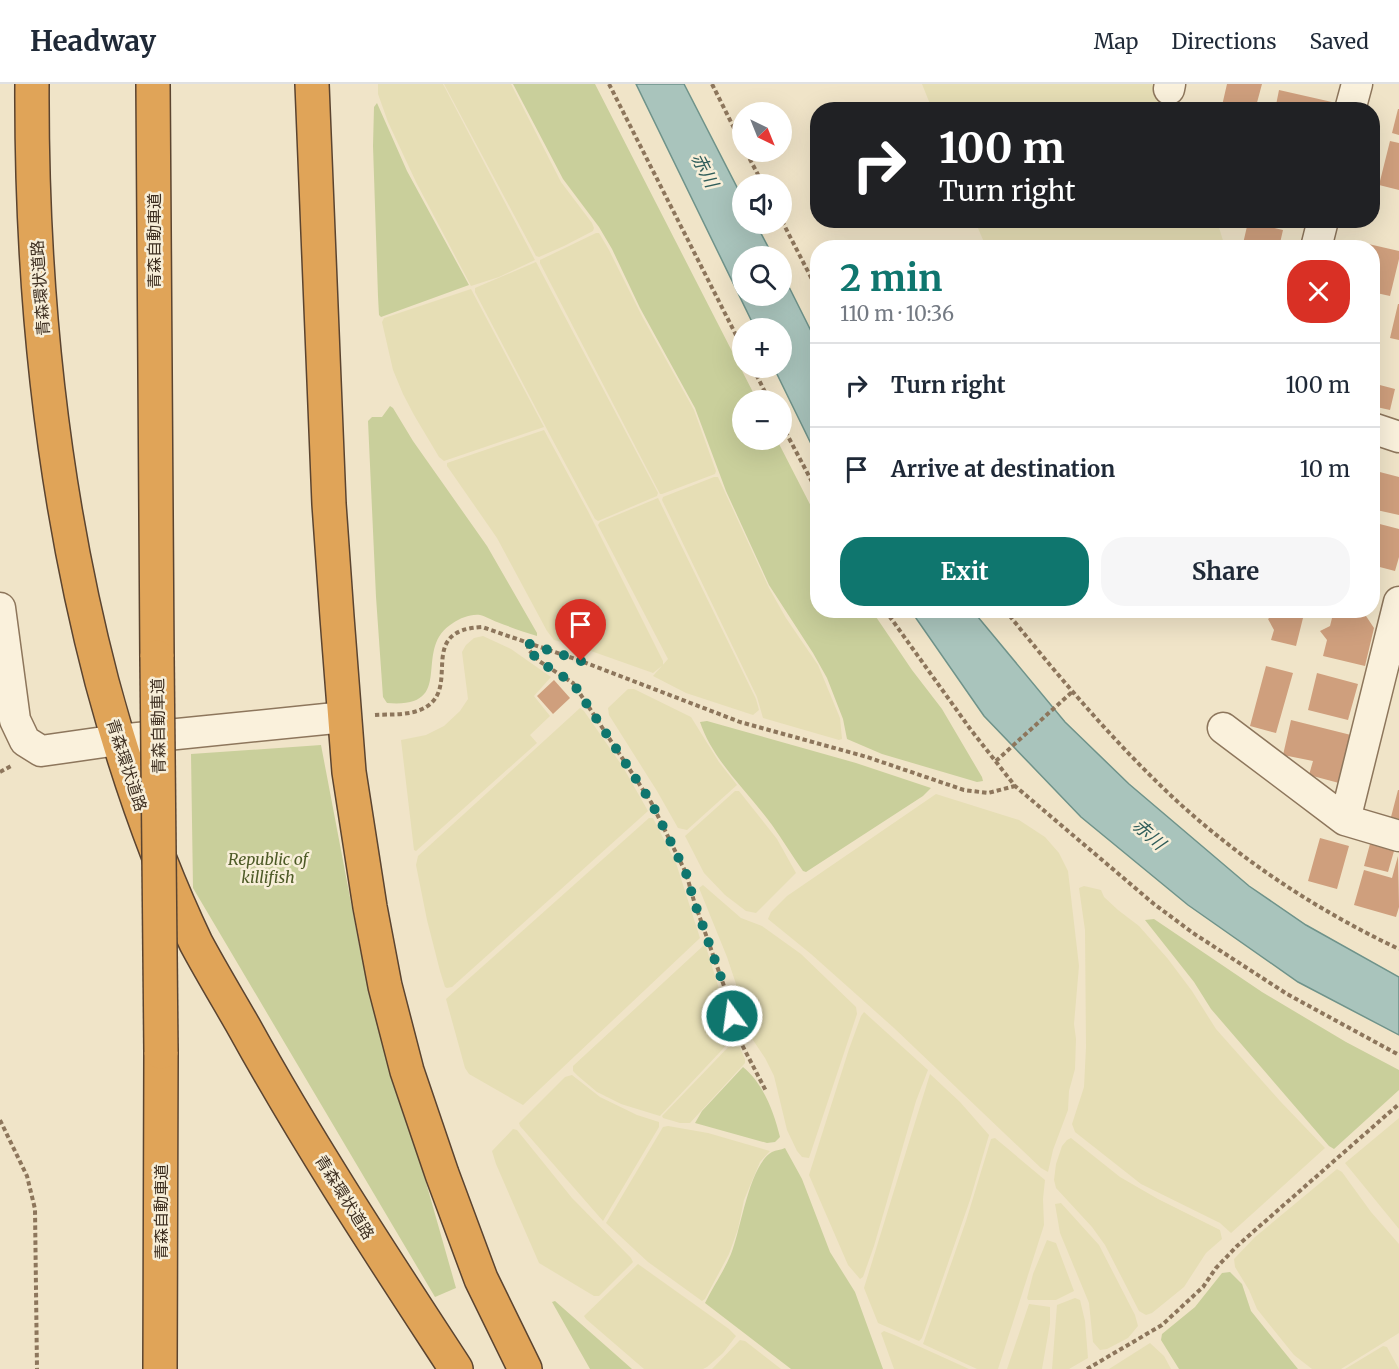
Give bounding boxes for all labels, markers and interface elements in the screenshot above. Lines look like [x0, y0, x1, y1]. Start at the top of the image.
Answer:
text: Headway [30, 23, 156, 59]
text: Map [1094, 28, 1138, 55]
text: Directions [1171, 28, 1276, 55]
text: Saved [1309, 28, 1369, 55]
north arrow [732, 102, 792, 162]
map controls [732, 102, 792, 450]
text: 100 m [939, 122, 1065, 174]
icon: right [840, 126, 918, 204]
water label: 赤川 [687, 149, 724, 193]
button: sound [732, 174, 792, 234]
text: Turn right [939, 174, 1076, 208]
street label: 青森自動車道 [144, 193, 164, 289]
street label: 青森環状道路 [27, 239, 53, 337]
button: search [732, 246, 792, 306]
text: 2 min [840, 256, 943, 301]
button: close [1287, 260, 1350, 323]
text: 110 m · 10:36 [840, 301, 954, 326]
button: + [732, 318, 792, 378]
icon: right [840, 369, 873, 402]
text: Turn right [891, 371, 1005, 399]
text: 100 m [1285, 371, 1350, 399]
button: − [732, 390, 792, 450]
icon: arrive [840, 453, 873, 486]
text: Arrive at destination [891, 455, 1115, 483]
text: 10 m [1300, 455, 1350, 483]
button: Exit [840, 537, 1089, 606]
button: Share [1101, 537, 1350, 606]
pin [555, 599, 606, 661]
icon: arrive [564, 608, 597, 641]
street label: 青森自動車道 [147, 678, 169, 774]
street label: 青森環状道路 [103, 716, 151, 814]
water label: 赤川 [1128, 814, 1172, 856]
park label: Republic of killifish [228, 849, 310, 887]
position arrow [700, 984, 764, 1048]
street label: 青森環状道路 [311, 1151, 379, 1243]
street label: 青森自動車道 [151, 1164, 171, 1260]

